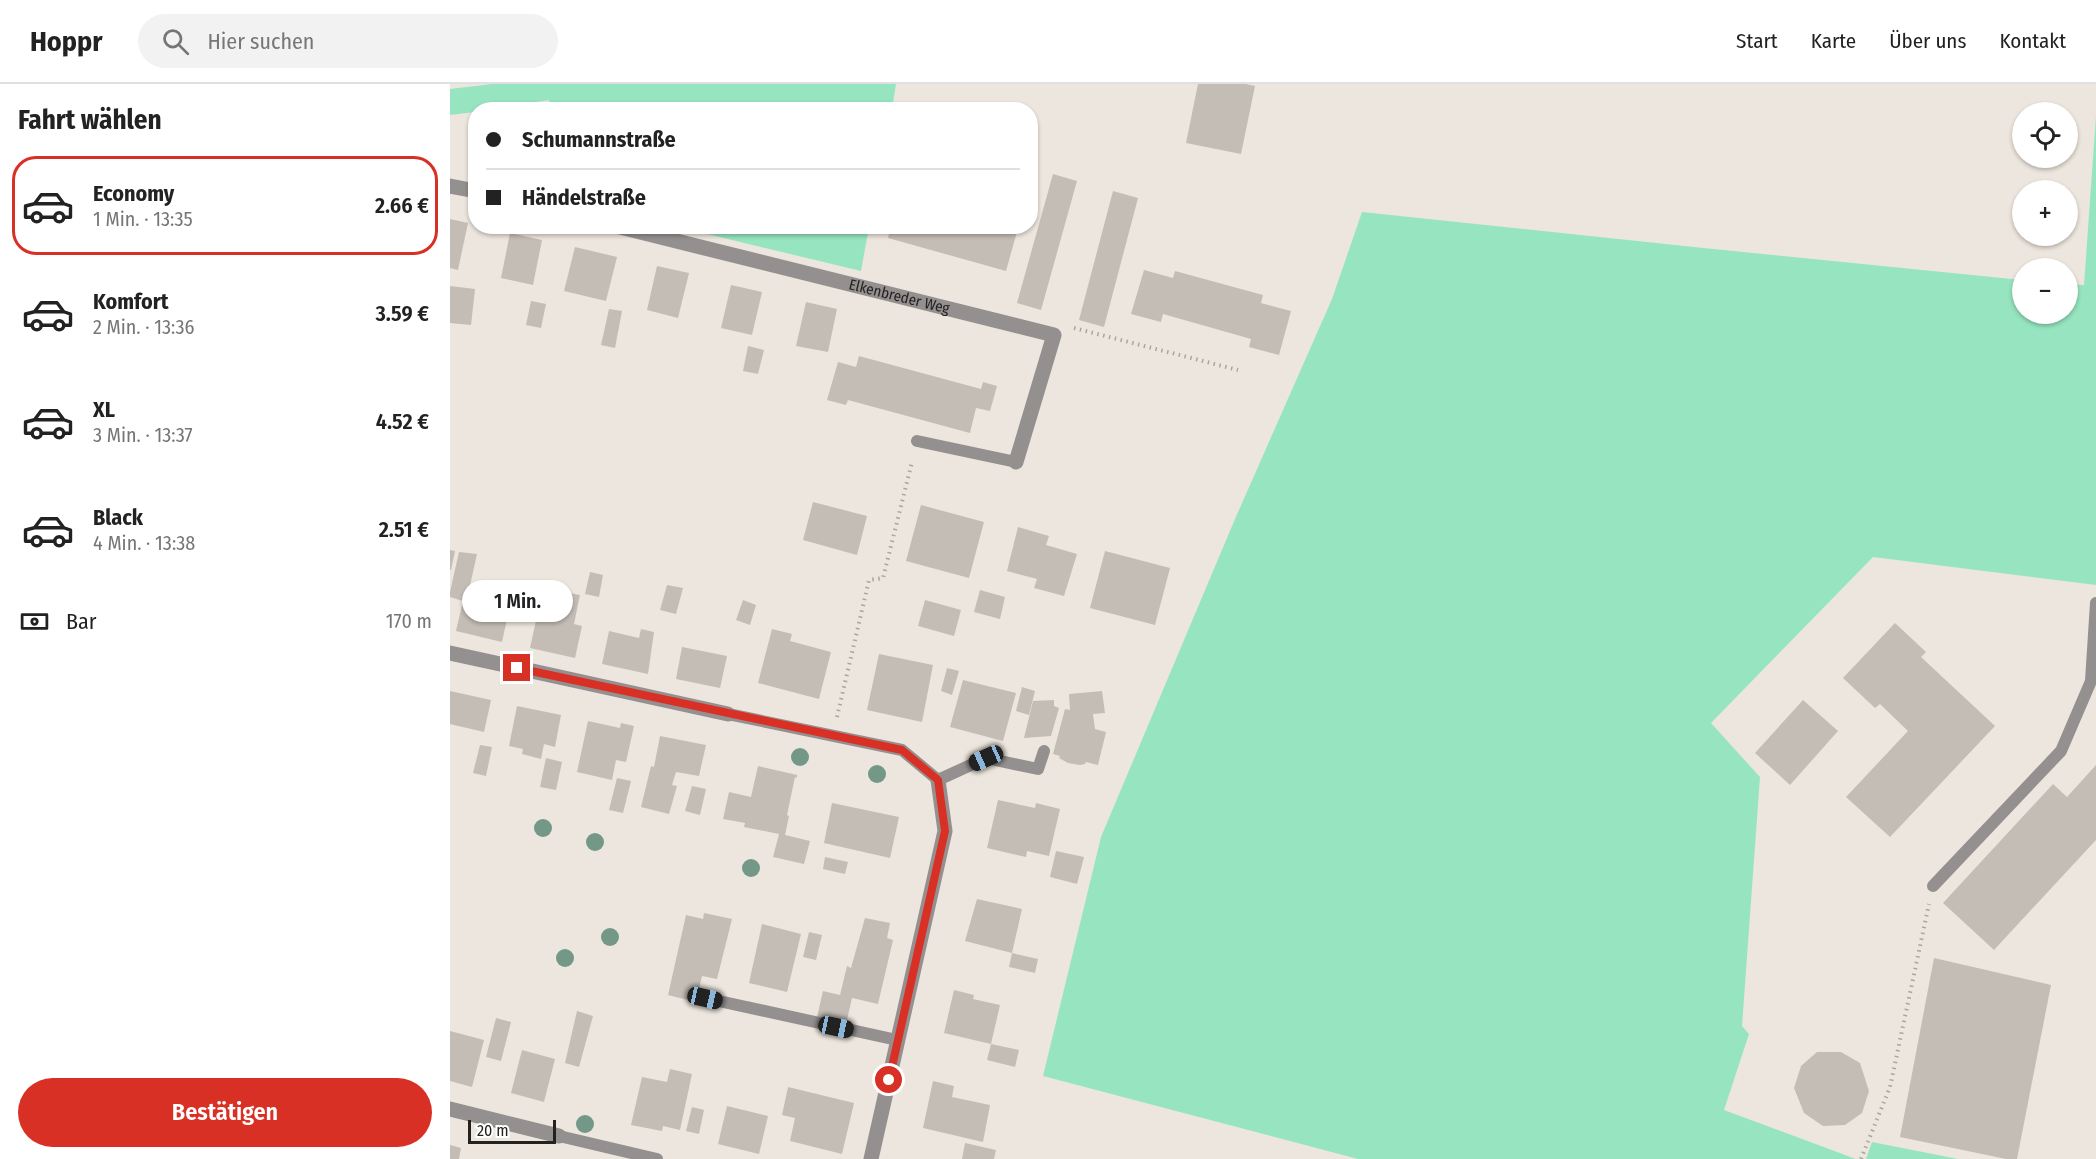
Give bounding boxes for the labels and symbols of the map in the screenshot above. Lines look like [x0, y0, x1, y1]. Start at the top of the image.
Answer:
street label: Elkenbreder Weg [847, 275, 952, 318]
callout: 1 Min. [461, 581, 572, 623]
route end [503, 654, 530, 681]
car [966, 742, 1006, 774]
car [685, 985, 725, 1011]
car [817, 1014, 855, 1040]
route start [875, 1066, 902, 1093]
scale bar [468, 1117, 556, 1144]

